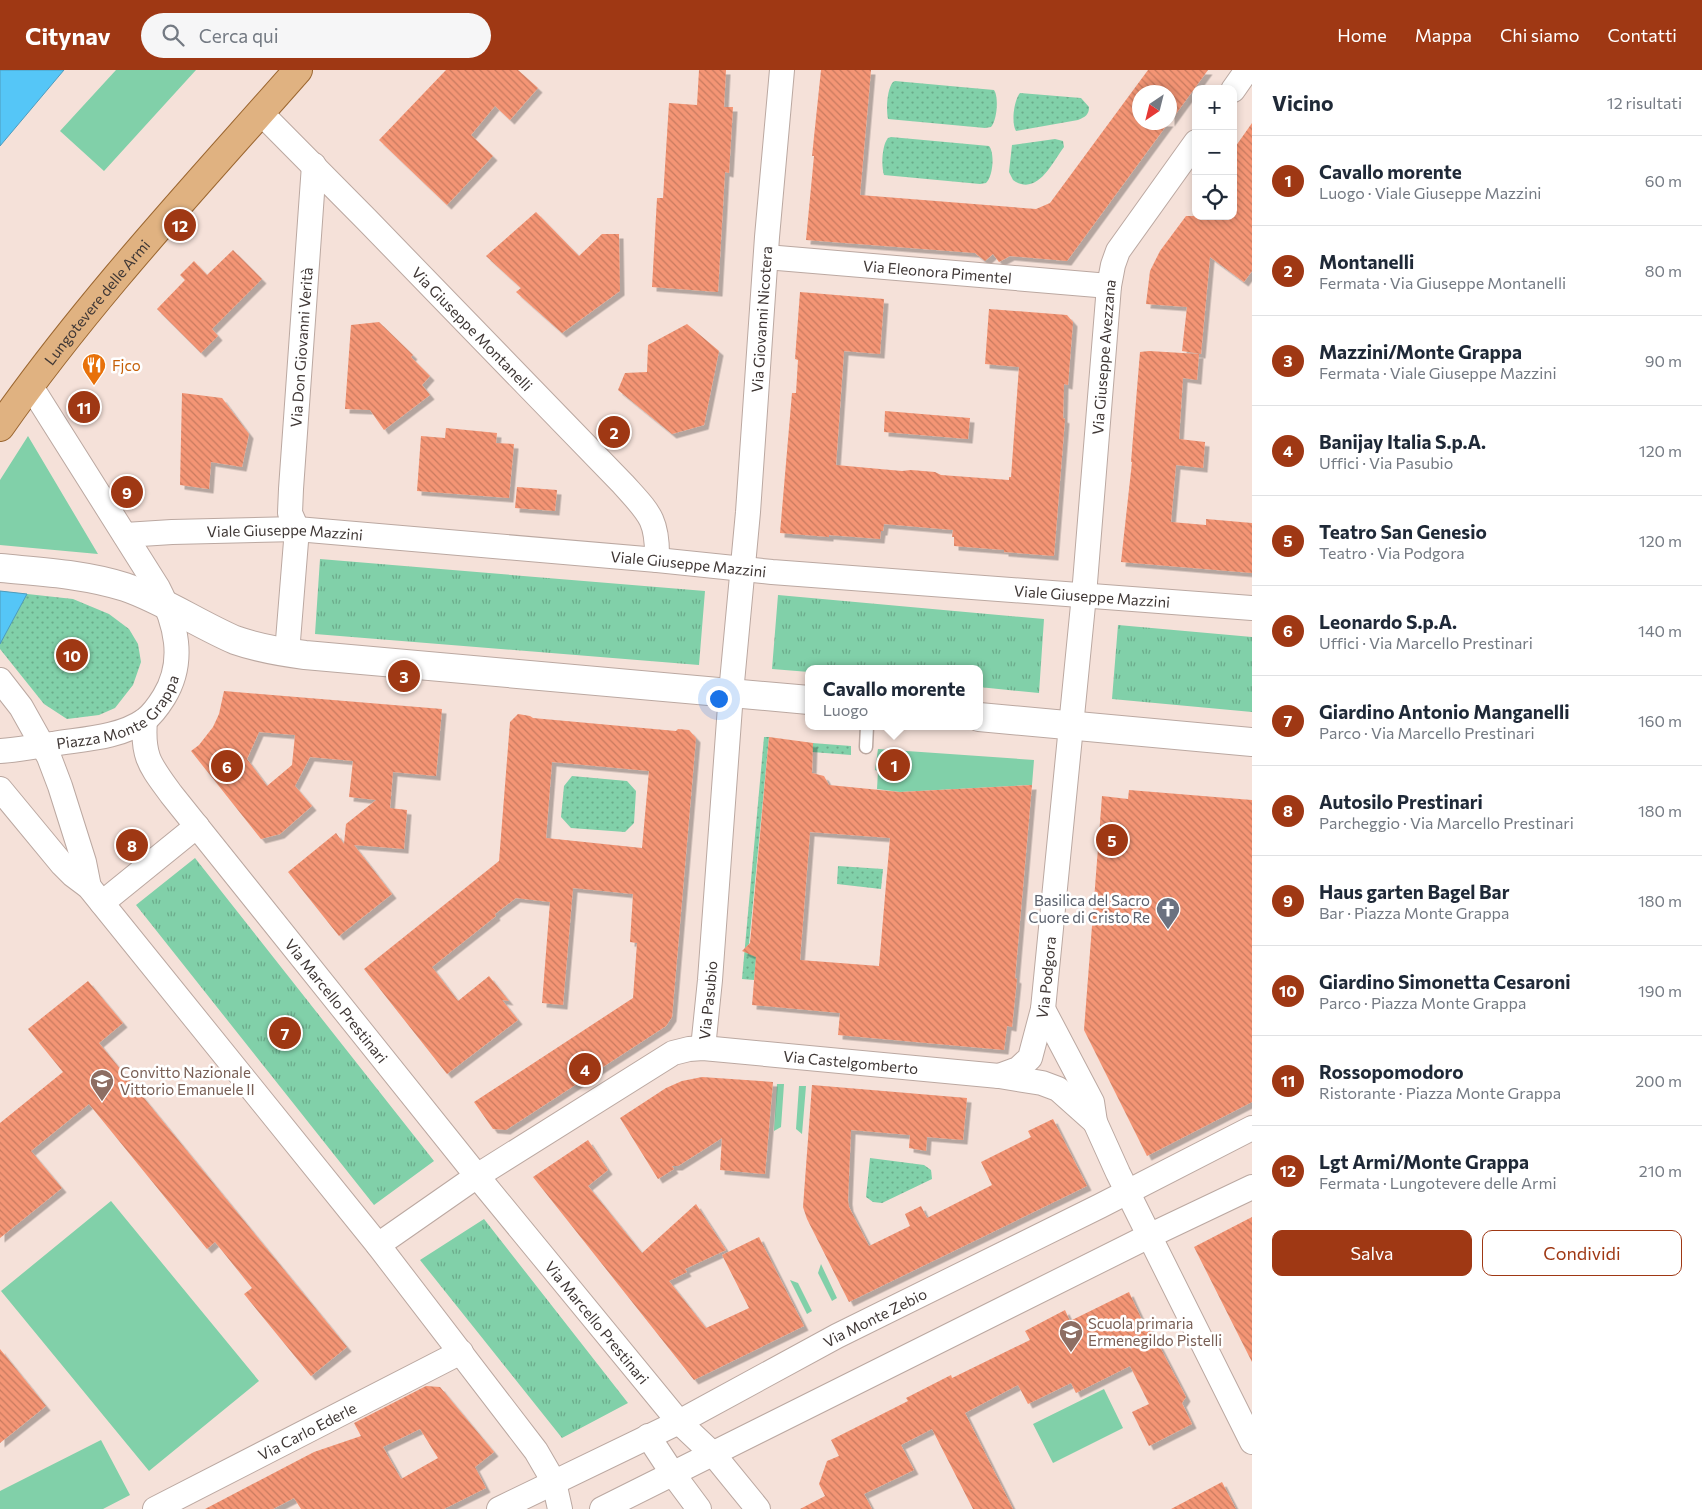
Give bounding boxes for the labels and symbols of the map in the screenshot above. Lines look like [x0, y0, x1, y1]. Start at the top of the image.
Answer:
north arrow [1132, 85, 1177, 130]
pin: 12 [164, 206, 196, 244]
street label: Lungotevere delle Armi [40, 236, 153, 368]
street label: Via Giovanni Nicotera [747, 245, 775, 393]
street label: Via Eleonora Pimentel [862, 256, 1013, 287]
street label: Via Giuseppe Montanelli [408, 263, 536, 394]
street label: Via Don Giovanni Verità [286, 267, 316, 428]
street label: Via Giuseppe Avezzana [1088, 278, 1119, 435]
restaurant icon: Fjco [81, 352, 107, 386]
place label: Fjco [112, 356, 141, 374]
pin: 11 [68, 388, 100, 426]
pin: 2 [598, 413, 630, 451]
pin: 9 [111, 473, 143, 511]
street label: Viale Giuseppe Mazzini [206, 520, 364, 544]
street label: Viale Giuseppe Mazzini [610, 547, 767, 580]
street label: Viale Giuseppe Mazzini [1013, 581, 1171, 611]
pin: 10 [56, 636, 88, 674]
pin: 3 [388, 657, 420, 695]
street label: Piazza Monte Grappa [55, 673, 182, 752]
your location [706, 686, 732, 712]
pin: 1 [878, 746, 910, 784]
pin: 6 [211, 747, 243, 785]
pin: 5 [1096, 821, 1128, 859]
pin: 8 [116, 826, 148, 864]
place label: Basilica del Sacro Cuore di Cristo Re [1028, 891, 1150, 926]
church icon: Basilica del Sacro Cuore di Cristo Re [1155, 896, 1181, 930]
street label: Via Marcello Prestinari [281, 935, 392, 1066]
street label: Via Podgora [1032, 936, 1059, 1020]
street label: Via Pasubio [695, 960, 720, 1041]
pin: 7 [269, 1014, 301, 1052]
street label: Via Castelgomberto [782, 1047, 919, 1077]
pin: 4 [569, 1050, 601, 1088]
place label: Convitto Nazionale Vittorio Emanuele II [120, 1063, 255, 1098]
school or university icon: Convitto Nazionale Vittorio Emanuele II [89, 1068, 115, 1102]
street label: Via Marcello Prestinari [541, 1257, 653, 1387]
street label: Via Monte Zebio [820, 1284, 930, 1351]
place label: Scuola primaria Ermenegildo Pistelli [1088, 1314, 1222, 1349]
school or university icon: Scuola primaria Ermenegildo Pistelli [1058, 1319, 1084, 1353]
street label: Via Carlo Ederle [255, 1398, 359, 1464]

